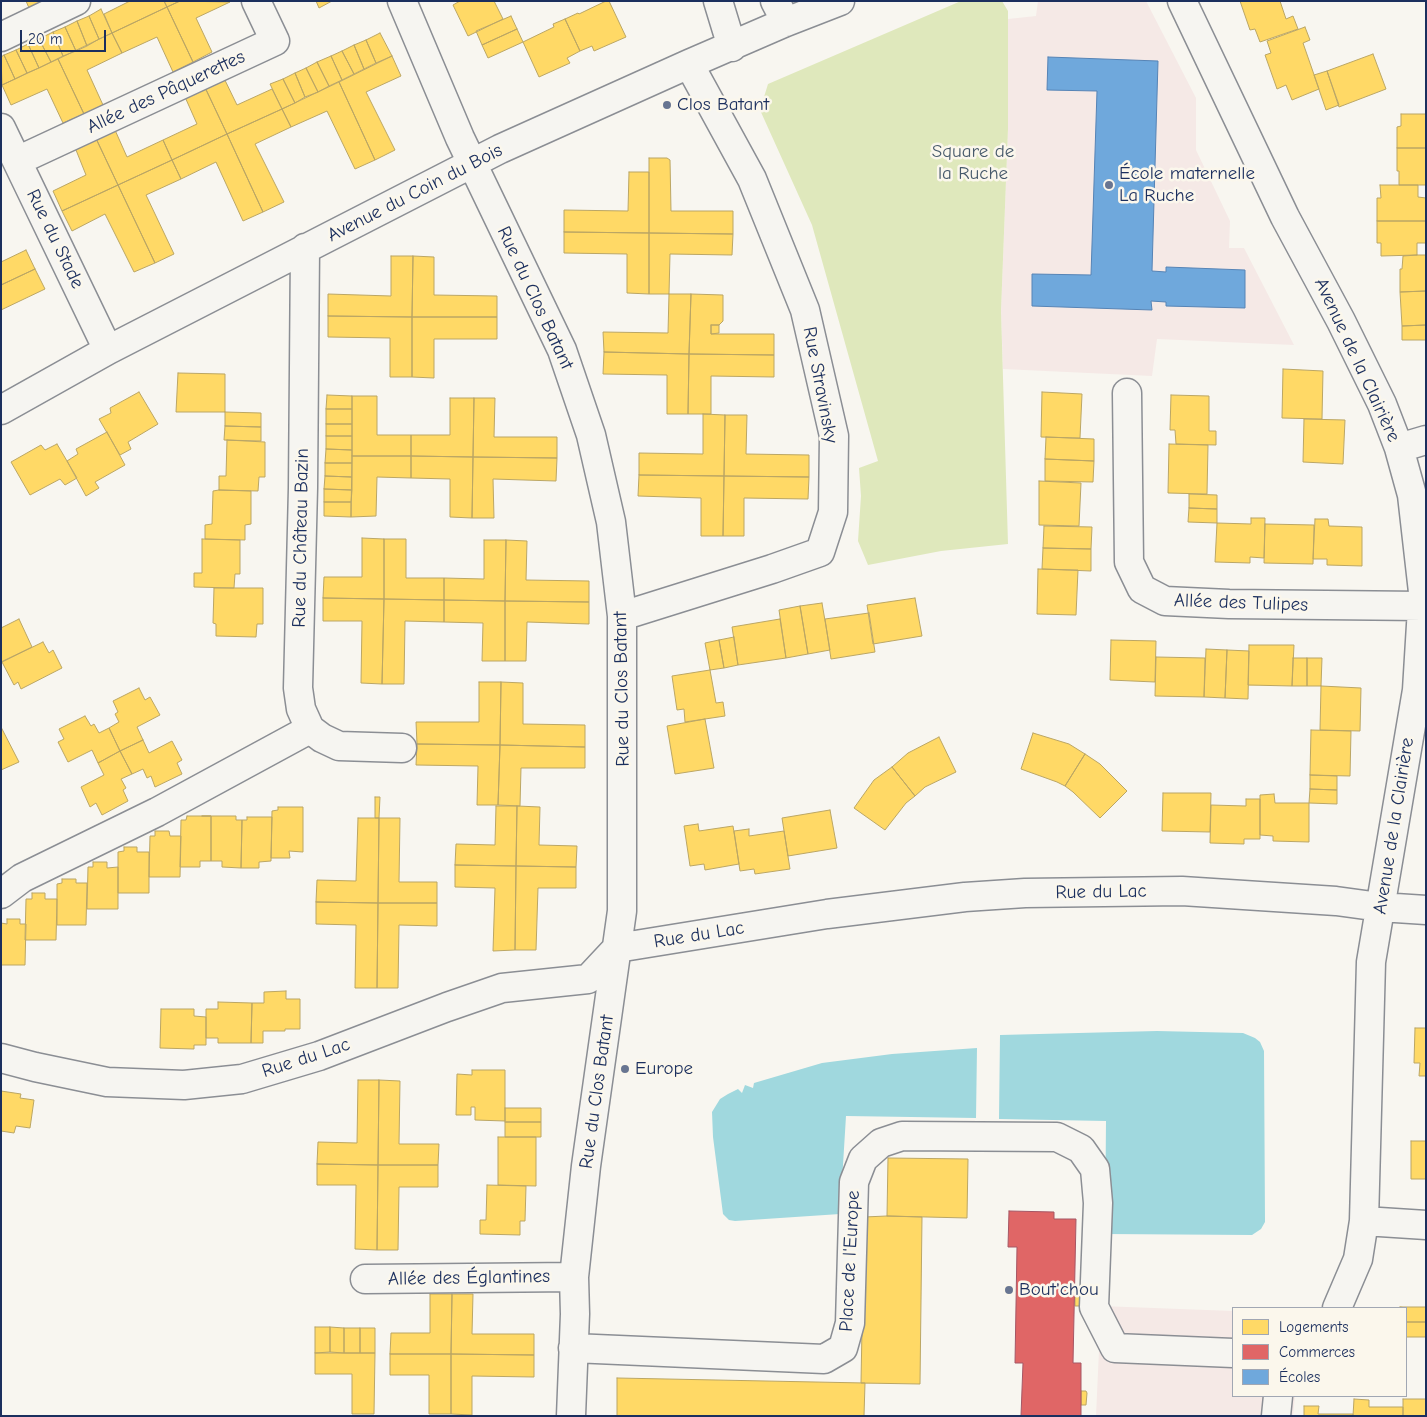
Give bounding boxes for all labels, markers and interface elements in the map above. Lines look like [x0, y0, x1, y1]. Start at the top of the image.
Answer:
scale bar [22, 20, 109, 52]
text: 20 m [28, 30, 62, 48]
street label: Allée des Pâquerettes [83, 45, 249, 139]
place label: Clos Batant [677, 94, 769, 116]
marker: Clos Batant [661, 99, 673, 111]
street label: Avenue du Coin du Bois [324, 139, 506, 247]
park label: Square de la Ruche [932, 141, 1014, 185]
place label: École maternelle La Ruche [1119, 163, 1255, 207]
marker: École maternelle La Ruche [1103, 179, 1115, 191]
street label: Rue du Stade [21, 186, 89, 292]
street label: Rue du Clos Batant [492, 223, 578, 373]
street label: Avenue de la Clairière [1309, 274, 1405, 446]
street label: Rue Stravinsky [798, 325, 842, 445]
street label: Rue du Château Bazin [288, 448, 314, 628]
street label: Allée des Tulipes [1174, 589, 1308, 617]
street label: Rue du Clos Batant [609, 611, 635, 767]
street label: Avenue de la Clairière [1369, 736, 1419, 916]
street label: Rue du Lac [1055, 880, 1147, 904]
street label: Rue du Lac [652, 917, 746, 953]
street label: Rue du Clos Batant [575, 1014, 619, 1170]
street label: Rue du Lac [259, 1033, 353, 1083]
place label: Europe [635, 1058, 693, 1080]
marker: Europe [619, 1063, 631, 1075]
street label: Place de l'Europe [835, 1190, 865, 1332]
street label: Allée des Églantines [388, 1265, 550, 1291]
place label: Bout'chou [1019, 1279, 1099, 1301]
marker: Bout'chou [1003, 1284, 1015, 1296]
legend [1232, 1307, 1407, 1397]
text: Logements [1279, 1318, 1348, 1336]
text: Commerces [1279, 1343, 1355, 1361]
text: Écoles [1279, 1368, 1320, 1386]

